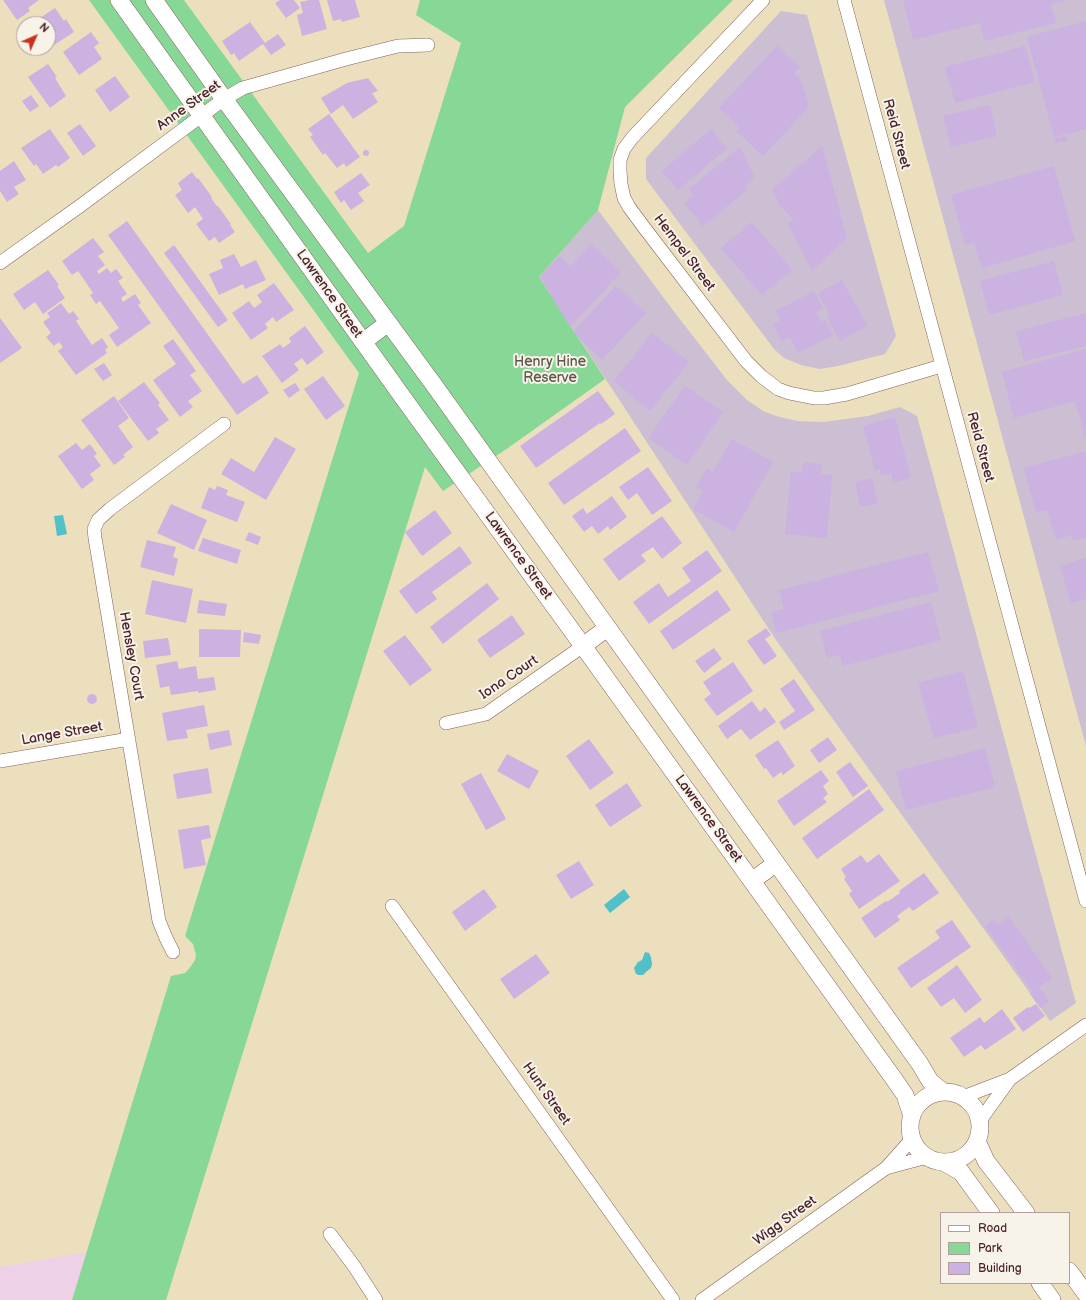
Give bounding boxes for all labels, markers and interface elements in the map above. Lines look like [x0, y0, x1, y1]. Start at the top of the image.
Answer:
north arrow [16, 16, 56, 56]
text: N [37, 20, 52, 35]
street label: Anne Street [154, 77, 224, 135]
street label: Reid Street [879, 97, 913, 171]
street label: Hempel Street [650, 211, 718, 295]
street label: Lawrence Street [292, 247, 366, 341]
park label: Henry Hine Reserve [514, 354, 586, 386]
street label: Reid Street [963, 410, 997, 484]
street label: Lawrence Street [481, 509, 555, 603]
street label: Hensley Court [115, 610, 147, 702]
street label: Iona Court [477, 652, 541, 704]
street label: Lange Street [20, 719, 104, 749]
street label: Lawrence Street [671, 772, 745, 866]
street label: Hunt Street [518, 1060, 574, 1128]
street label: Wigg Street [750, 1193, 820, 1249]
legend [940, 1212, 1070, 1284]
text: Road [978, 1221, 1007, 1236]
text: Park [978, 1241, 1002, 1256]
text: Building [978, 1261, 1022, 1276]

